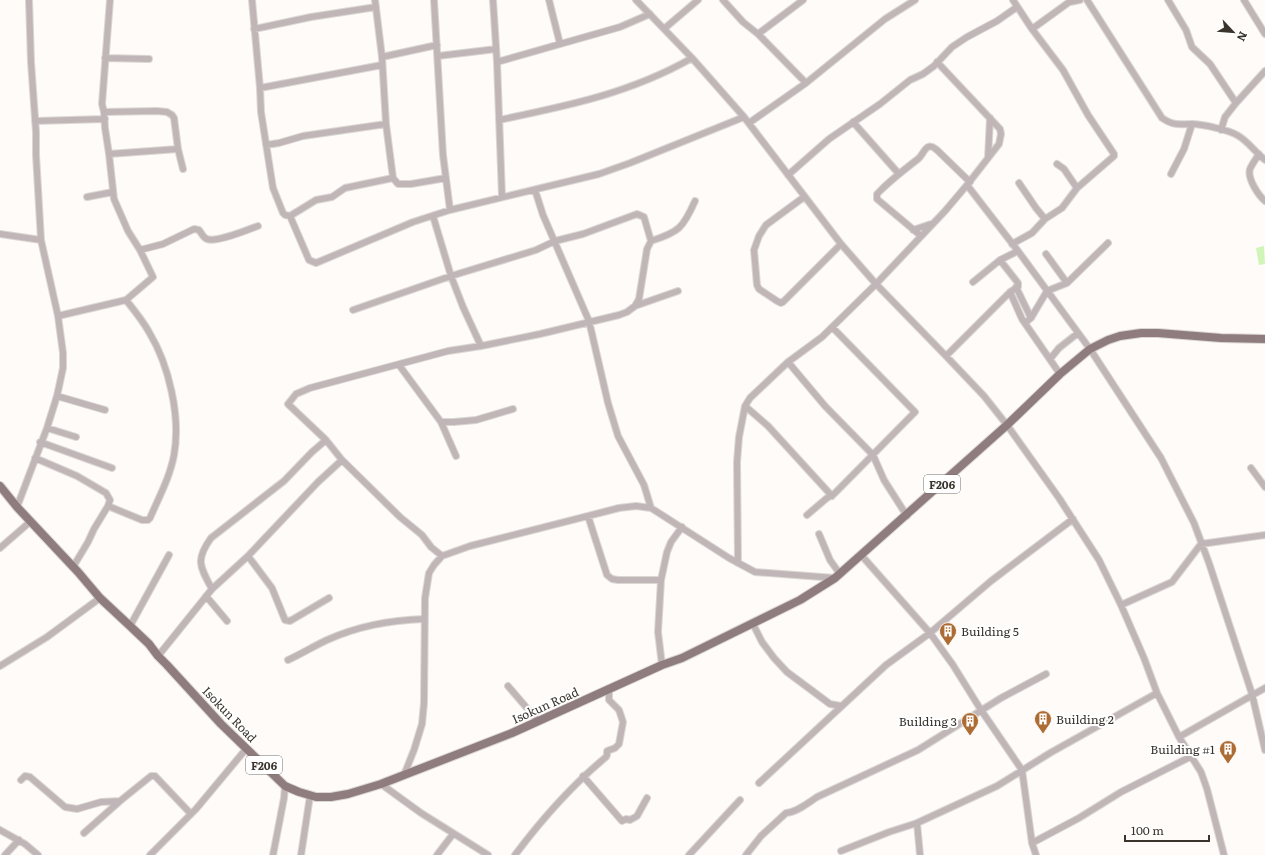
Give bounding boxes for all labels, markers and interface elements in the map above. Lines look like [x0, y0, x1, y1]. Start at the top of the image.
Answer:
north arrow [1213, 12, 1253, 52]
text: N [1234, 29, 1252, 44]
road number: F206 [924, 475, 960, 493]
building icon: Building 5 [938, 621, 958, 646]
place label: Building 5 [961, 622, 1019, 640]
street label: Isokun Road [199, 682, 262, 746]
street label: Isokun Road [509, 682, 582, 728]
building icon: Building 2 [1033, 709, 1053, 734]
place label: Building 2 [1056, 710, 1114, 728]
building icon: Building 3 [960, 711, 980, 736]
place label: Building 3 [899, 712, 957, 730]
building icon: Building #1 [1218, 739, 1238, 764]
place label: Building #1 [1150, 740, 1215, 758]
road number: F206 [246, 756, 282, 774]
scale bar [1125, 817, 1209, 843]
text: 100 m [1131, 821, 1164, 839]

